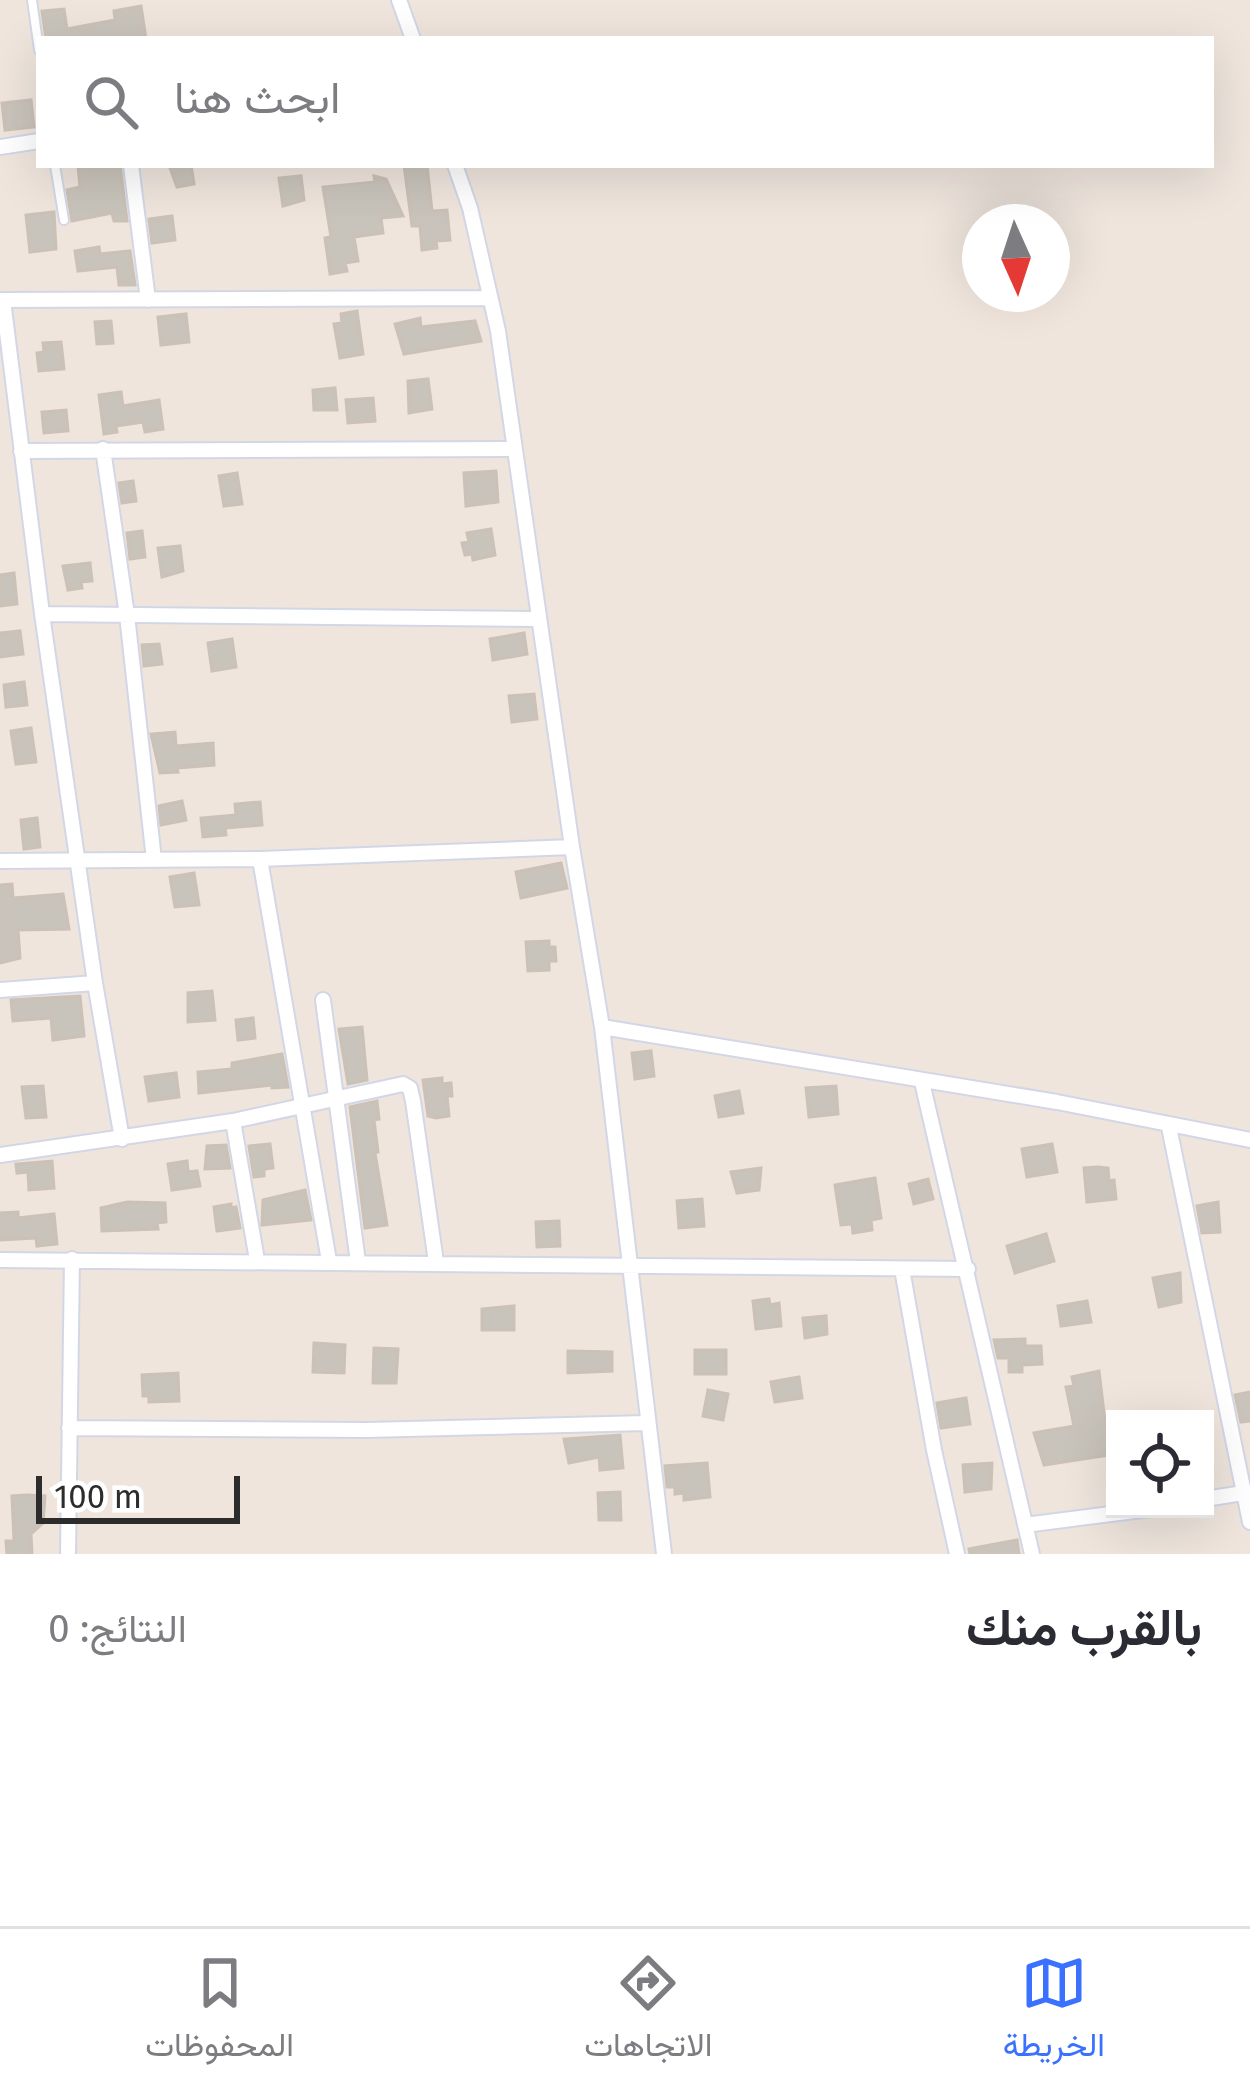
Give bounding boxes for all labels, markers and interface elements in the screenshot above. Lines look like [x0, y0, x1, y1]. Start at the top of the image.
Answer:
search box [36, 36, 1214, 168]
icon: search [78, 69, 144, 135]
text: ابحث هنا [174, 71, 340, 125]
north arrow [962, 204, 1070, 312]
map controls [1106, 1410, 1214, 1518]
button: locate [1106, 1410, 1214, 1518]
scale bar [36, 1470, 240, 1523]
text: 100 m [54, 1477, 142, 1517]
text: بالقرب منك [966, 1597, 1202, 1659]
text: النتائج: 0 [48, 1606, 187, 1652]
tab: المحفوظات [145, 1950, 294, 2074]
tab: الاتجاهات [584, 1950, 712, 2074]
tab: الخريطة [1003, 1950, 1105, 2074]

